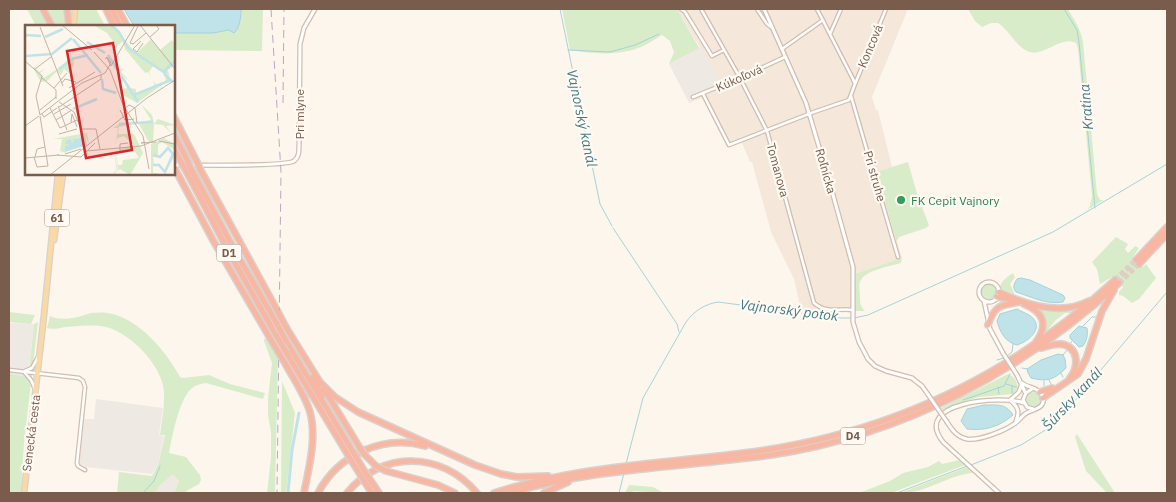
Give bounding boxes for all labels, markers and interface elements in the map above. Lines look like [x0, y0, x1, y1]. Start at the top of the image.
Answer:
street label: Koncová [854, 22, 886, 70]
inset map [25, 25, 175, 175]
street label: Kúkoľová [713, 61, 765, 95]
water label: Vajnorský kanál [563, 68, 601, 169]
water label: Kratina [1075, 83, 1097, 131]
street label: Pri mlyne [292, 88, 307, 139]
street label: Tomanova [764, 141, 793, 199]
street label: Roľnícka [812, 147, 840, 196]
street label: Pri struhe [861, 149, 889, 203]
place label: FK Cepit Vajnory [911, 193, 1000, 208]
marker: FK Cepit Vajnory [895, 194, 907, 206]
road number: 61 [44, 210, 70, 227]
road number: D1 [216, 244, 242, 262]
water label: Vajnorský potok [739, 295, 840, 325]
water label: Šúrsky kanál [1037, 363, 1106, 434]
street label: Senecká cesta [19, 393, 43, 472]
road number: D4 [840, 428, 866, 444]

